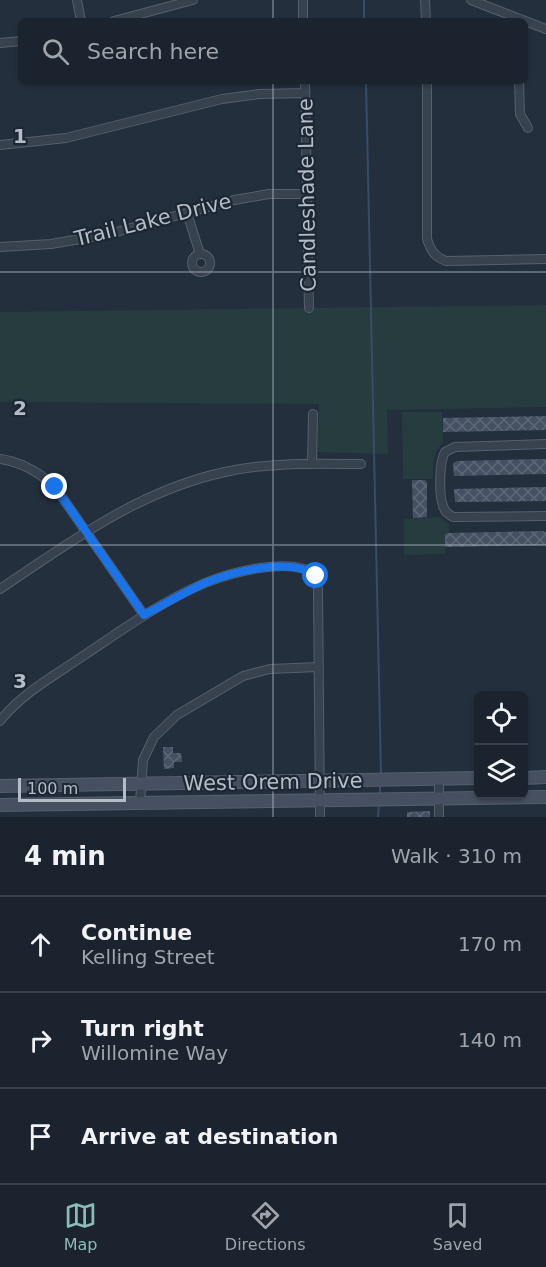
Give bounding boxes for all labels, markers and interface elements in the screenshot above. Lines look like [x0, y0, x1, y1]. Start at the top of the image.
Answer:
search box [18, 18, 528, 84]
icon: search [39, 35, 72, 68]
text: Search here [87, 39, 219, 64]
street label: Candleshade Lane [293, 98, 321, 292]
text: 1 [13, 124, 27, 148]
street label: Trail Lake Drive [71, 189, 234, 251]
text: 2 [13, 396, 27, 420]
route end [41, 473, 67, 499]
route start [302, 562, 328, 588]
text: 3 [13, 669, 27, 693]
map controls [474, 691, 528, 799]
button: locate [474, 691, 528, 745]
button: layers [474, 745, 528, 799]
street label: West Orem Drive [183, 768, 363, 796]
scale bar [18, 775, 126, 802]
text: 100 m [27, 779, 78, 798]
text: 4 min [24, 841, 106, 871]
text: Walk · 310 m [391, 844, 522, 868]
text: Continue [81, 920, 192, 945]
icon: ahead [24, 928, 57, 961]
text: 170 m [458, 932, 522, 956]
text: Kelling Street [81, 945, 215, 969]
text: Turn right [81, 1016, 204, 1041]
icon: right [24, 1024, 57, 1057]
text: 140 m [458, 1028, 522, 1052]
text: Willomine Way [81, 1041, 228, 1065]
icon: arrive [24, 1120, 57, 1153]
text: Arrive at destination [81, 1124, 338, 1149]
tab: Map [64, 1199, 97, 1254]
tab: Directions [225, 1199, 305, 1254]
tab: Saved [433, 1199, 482, 1254]

